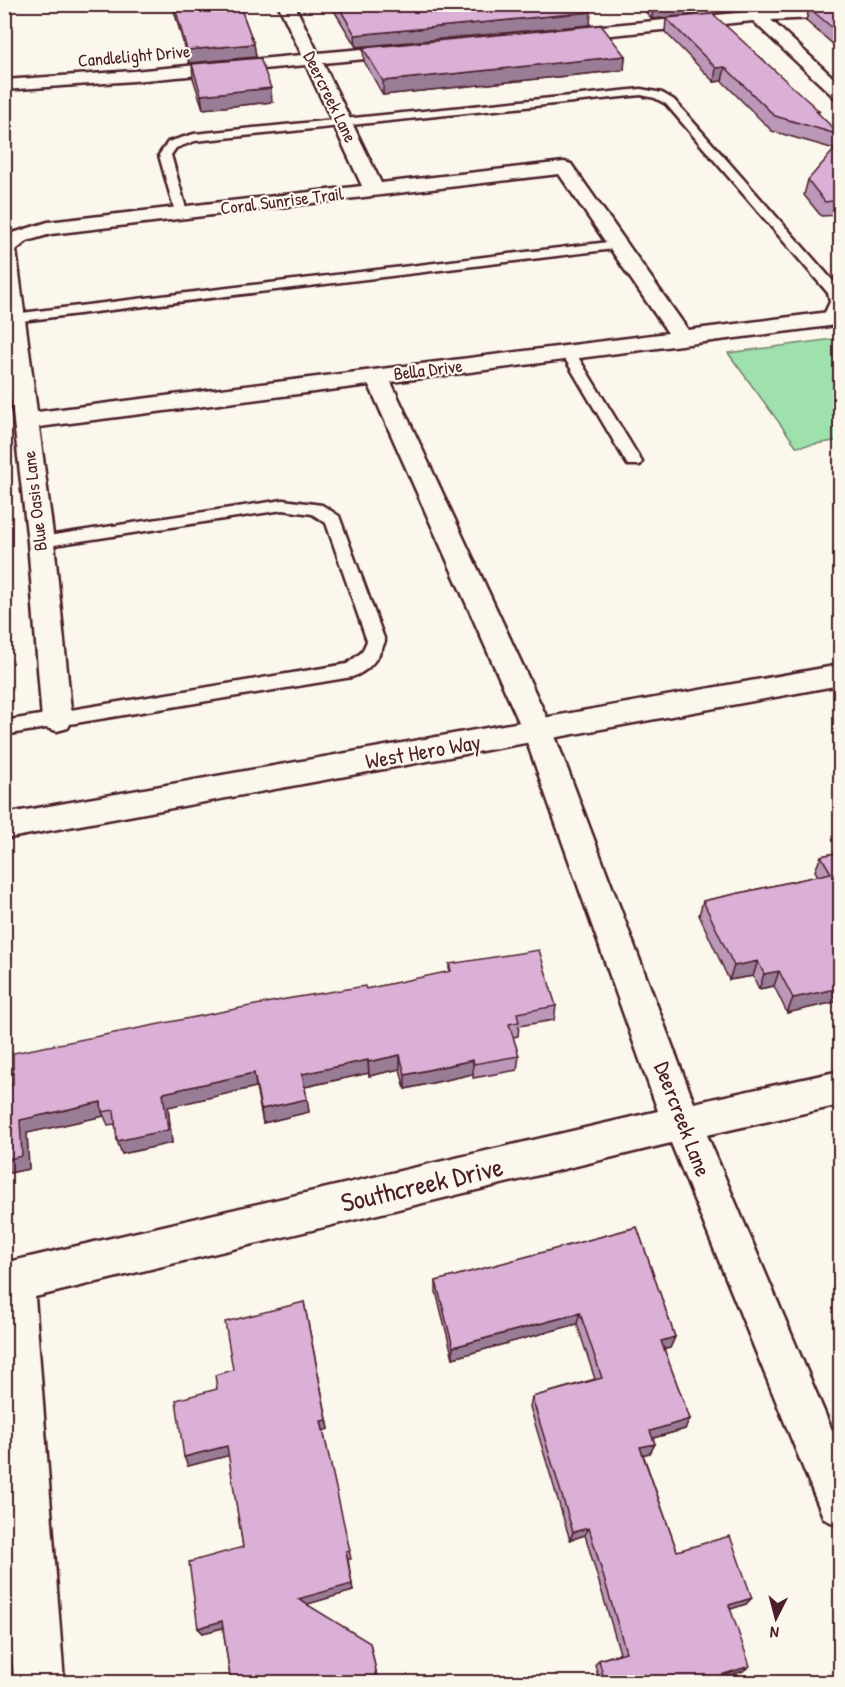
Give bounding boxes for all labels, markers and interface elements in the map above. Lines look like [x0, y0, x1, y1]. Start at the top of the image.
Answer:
street label: Candlelight Drive [77, 38, 191, 73]
street label: Deercreek Lane [298, 47, 363, 147]
street label: Coral Sunrise Trail [219, 181, 345, 220]
street label: Bella Drive [392, 353, 464, 386]
street label: Blue Oasis Lane [16, 450, 53, 552]
street label: West Hero Way [363, 726, 483, 776]
street label: Deercreek Lane [647, 1057, 719, 1181]
street label: Southcreek Drive [337, 1148, 507, 1220]
north arrow [746, 1588, 806, 1648]
text: N [769, 1621, 780, 1644]

